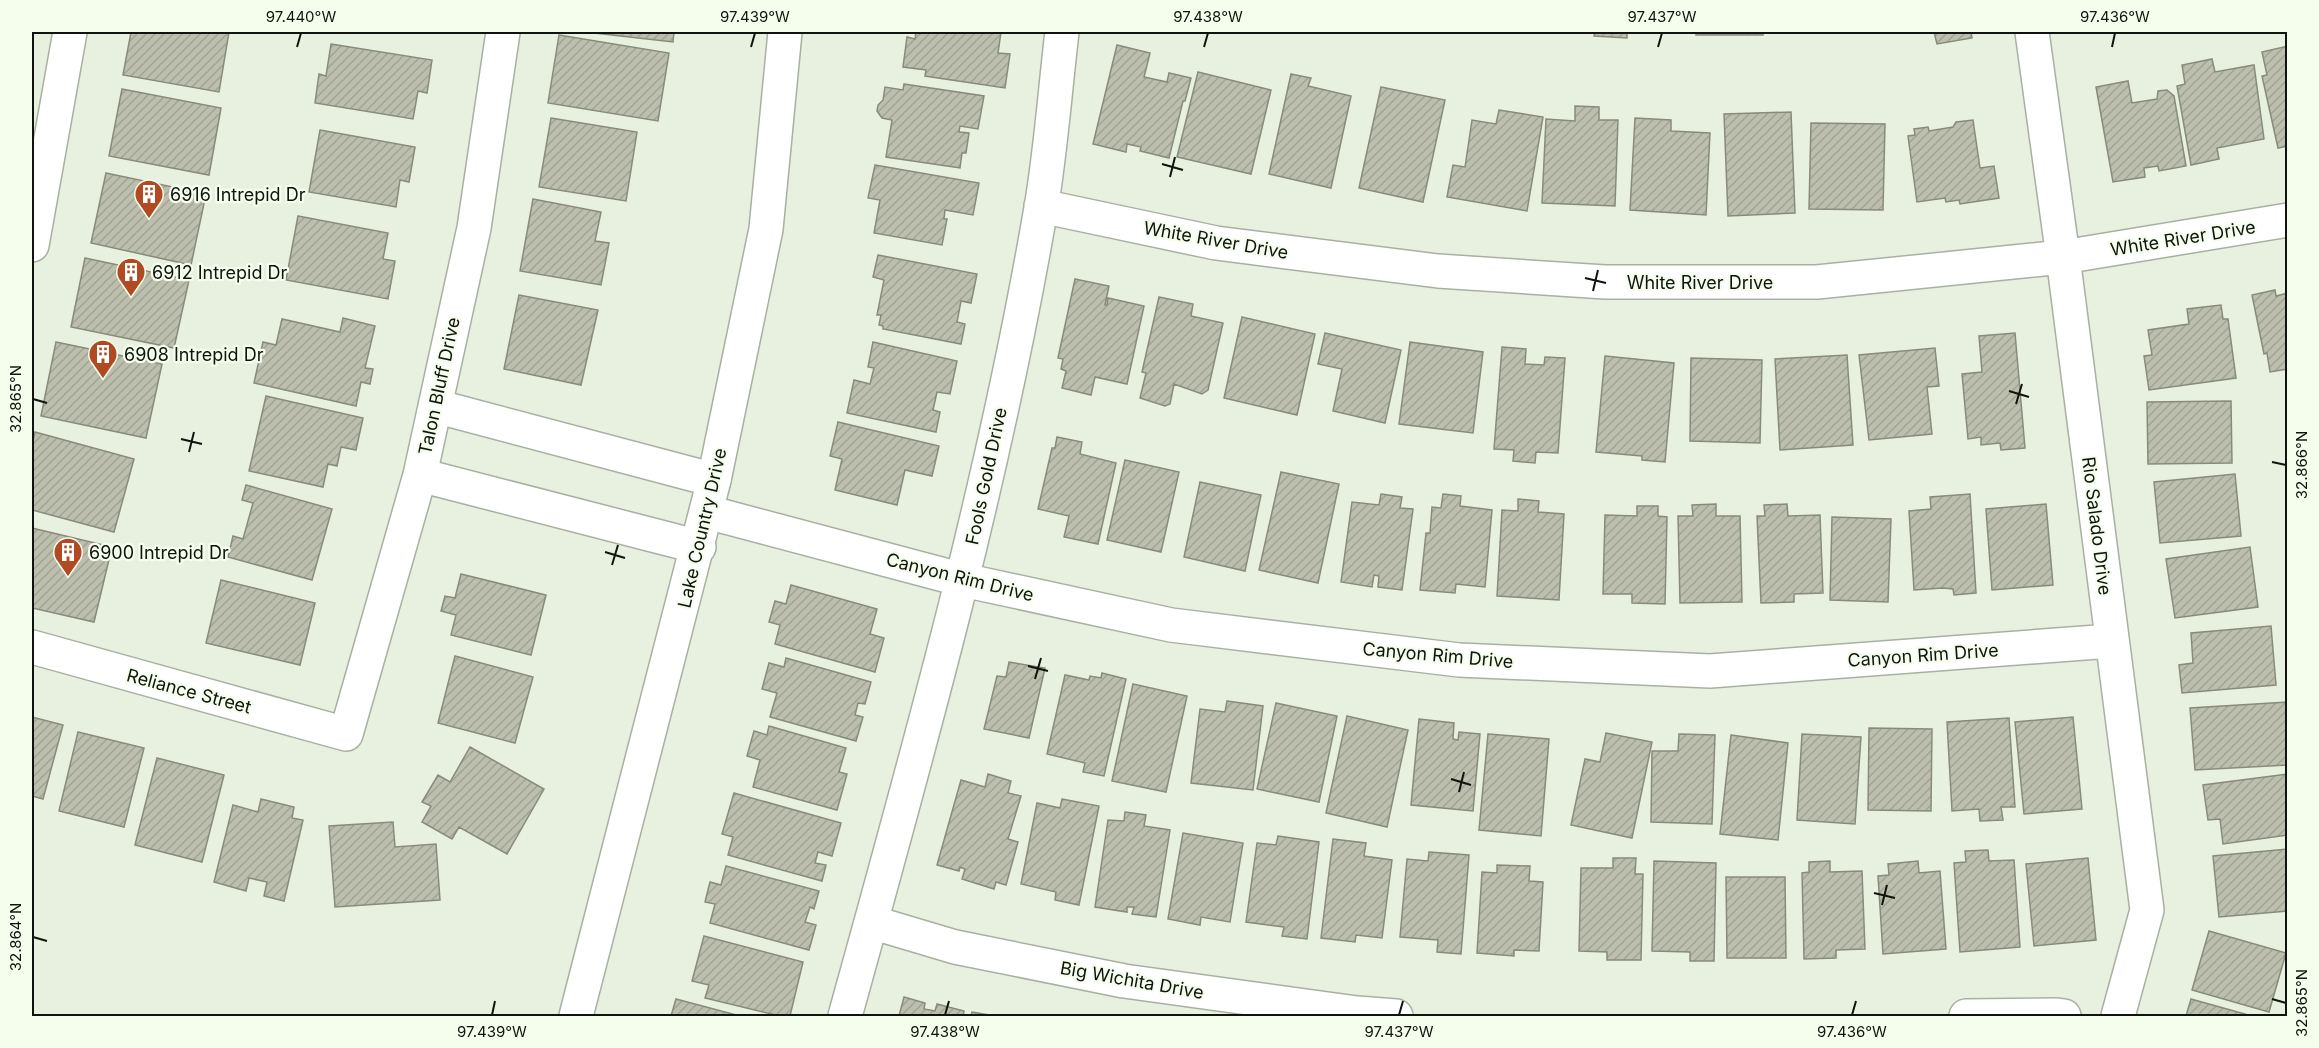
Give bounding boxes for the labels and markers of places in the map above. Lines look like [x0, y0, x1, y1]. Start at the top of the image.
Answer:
building icon: 6916 Intrepid Dr [133, 178, 165, 220]
place label: 6916 Intrepid Dr [170, 184, 306, 205]
building icon: 6912 Intrepid Dr [115, 256, 147, 298]
place label: 6912 Intrepid Dr [152, 262, 287, 283]
building icon: 6908 Intrepid Dr [87, 338, 119, 380]
place label: 6908 Intrepid Dr [124, 344, 264, 365]
building icon: 6900 Intrepid Dr [52, 536, 84, 578]
place label: 6900 Intrepid Dr [89, 542, 229, 563]

